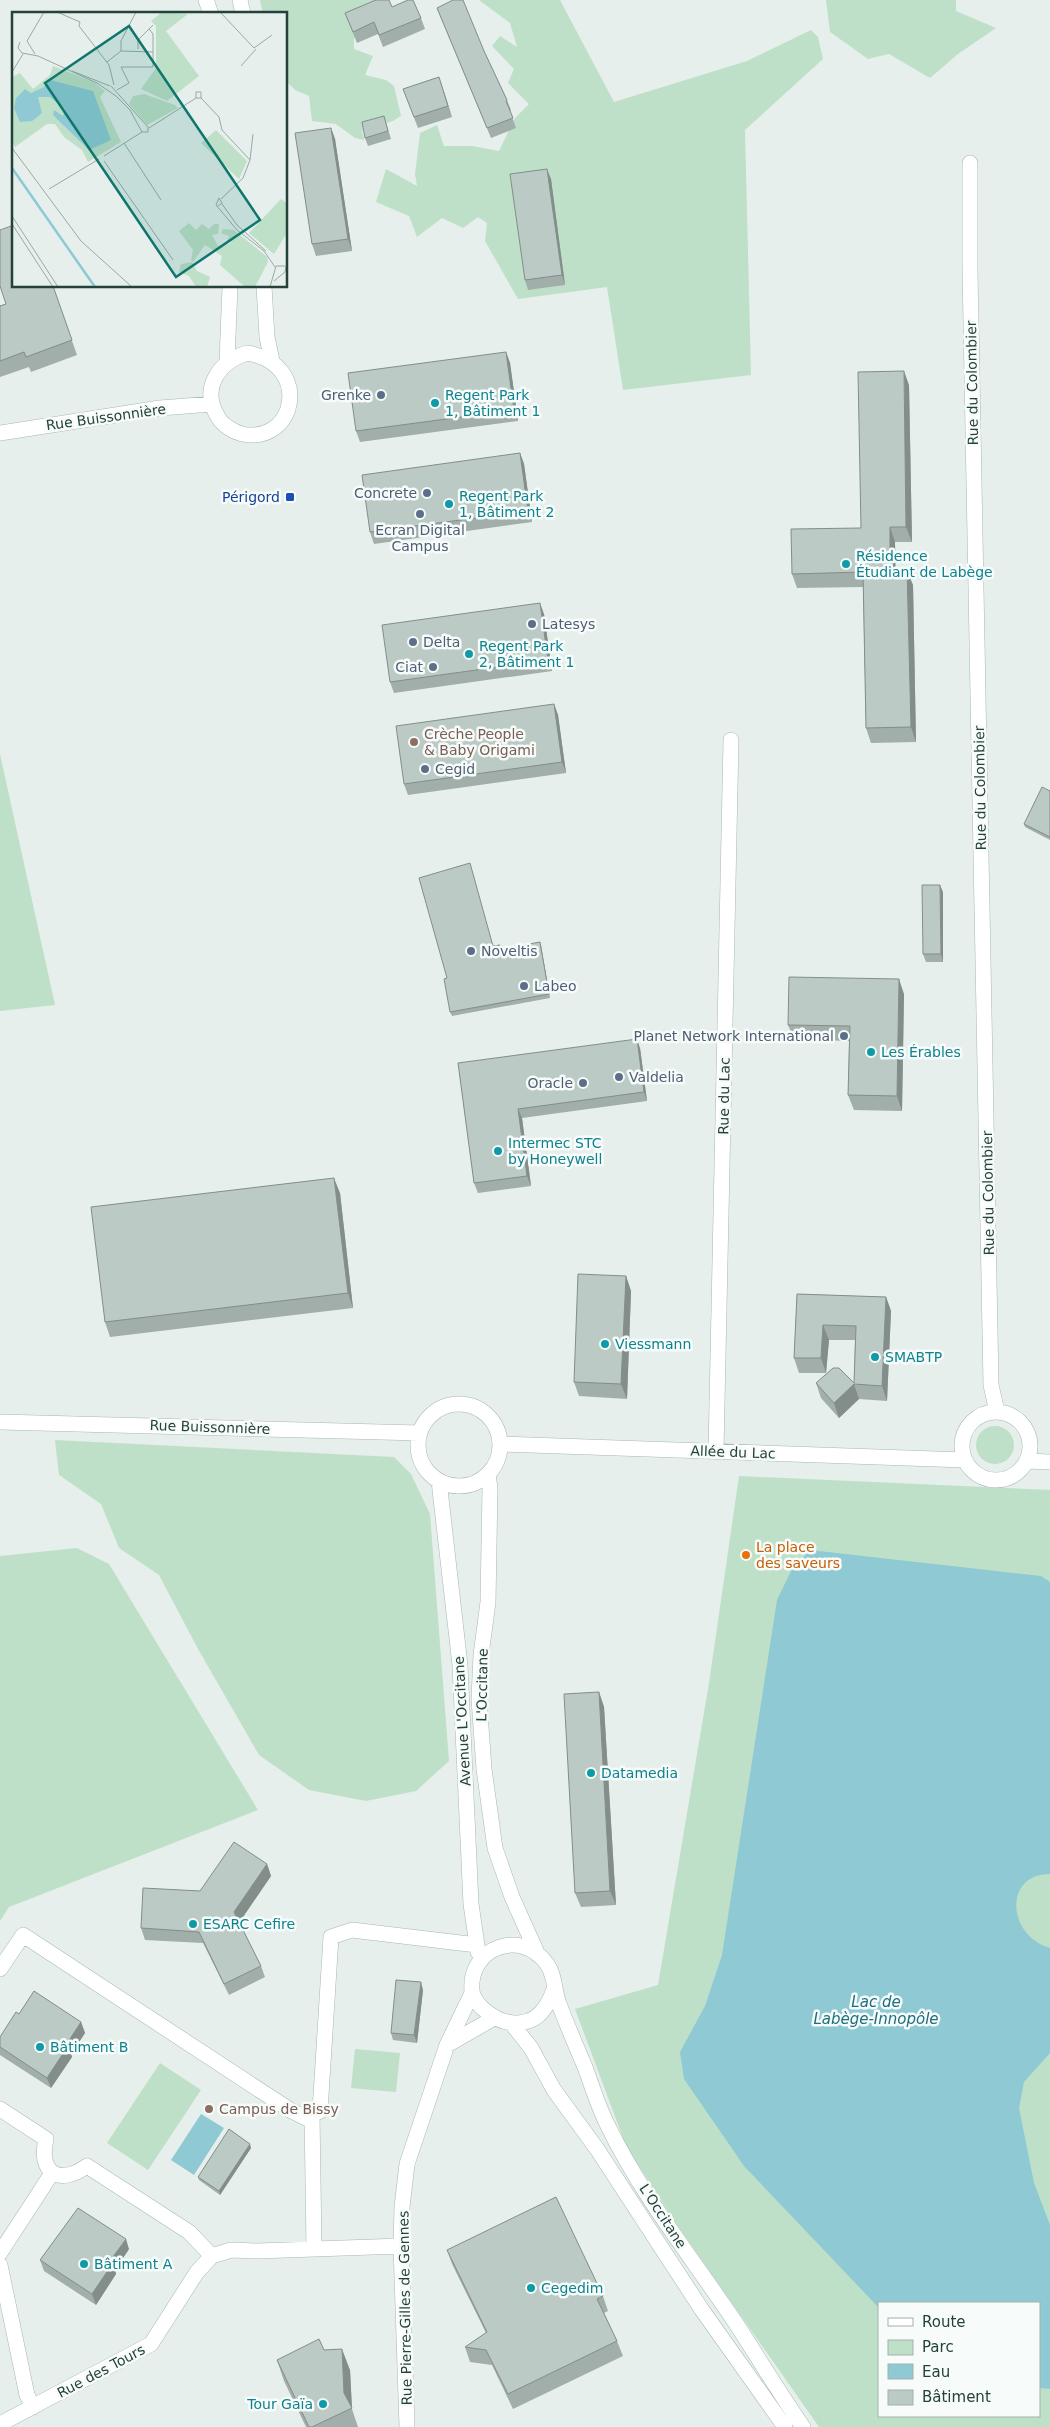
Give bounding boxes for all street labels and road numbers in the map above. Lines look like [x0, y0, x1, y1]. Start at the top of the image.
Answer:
street label: Rue du Colombier [963, 320, 981, 446]
street label: Rue Buissonnière [45, 401, 167, 433]
street label: Rue du Colombier [971, 725, 989, 851]
street label: Rue du Lac [715, 1057, 733, 1135]
street label: Rue du Colombier [979, 1130, 997, 1256]
street label: Rue Buissonnière [149, 1417, 271, 1437]
street label: Allée du Lac [690, 1443, 776, 1461]
street label: L'Occitane [473, 1648, 491, 1722]
street label: Avenue L'Occitane [451, 1656, 473, 1786]
street label: L'Occitane [636, 2181, 690, 2251]
street label: Rue Pierre-Gilles de Gennes [395, 2211, 415, 2405]
street label: Rue des Tours [54, 2341, 148, 2401]

